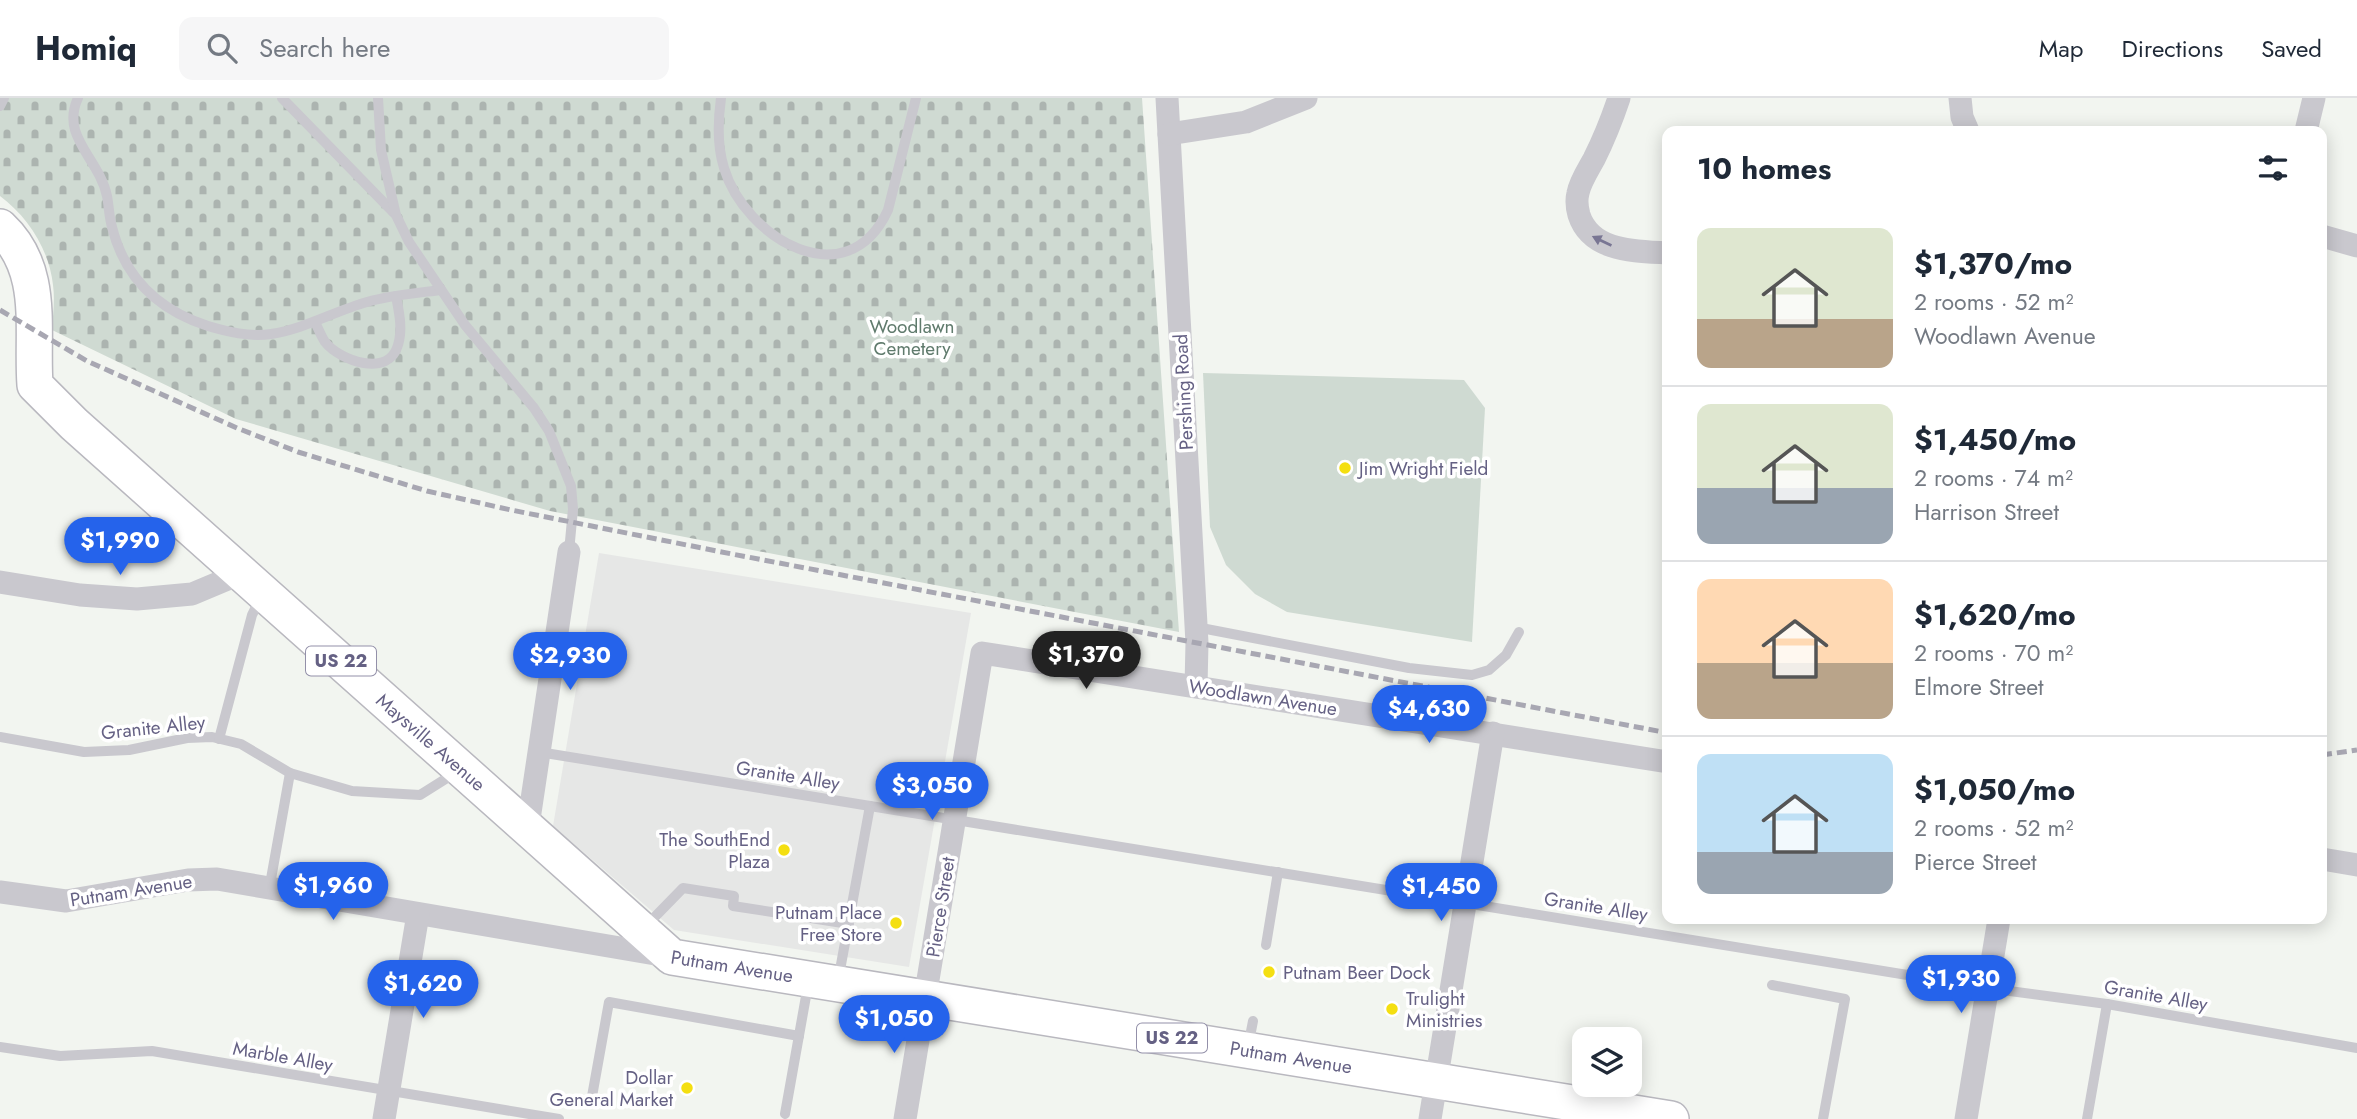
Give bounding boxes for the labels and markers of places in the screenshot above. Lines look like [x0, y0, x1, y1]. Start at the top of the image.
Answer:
place label: Jim Wright Field [1356, 455, 1488, 482]
marker: Jim Wright Field [1337, 460, 1353, 476]
pin: $1,990 [63, 518, 177, 577]
pin: $2,930 [513, 632, 627, 692]
pin: $1,370 [1029, 632, 1143, 691]
pin: $4,630 [1372, 686, 1486, 745]
pin: $3,050 [875, 762, 989, 822]
place label: The SouthEnd Plaza [659, 826, 770, 875]
marker: The SouthEnd Plaza [776, 842, 792, 858]
pin: $1,960 [276, 862, 390, 922]
pin: $1,450 [1384, 864, 1498, 923]
place label: Putnam Place Free Store [775, 899, 882, 948]
marker: Putnam Place Free Store [888, 915, 904, 931]
pin: $1,930 [1904, 956, 2018, 1015]
place label: Putnam Beer Dock [1283, 959, 1431, 986]
pin: $1,620 [366, 960, 480, 1020]
marker: Putnam Beer Dock [1261, 964, 1277, 980]
place label: Trulight Ministries [1406, 985, 1483, 1034]
pin: $1,050 [837, 996, 951, 1055]
marker: Trulight Ministries [1384, 1001, 1400, 1017]
place label: Dollar General Market [550, 1064, 673, 1113]
marker: Dollar General Market [679, 1080, 695, 1096]

